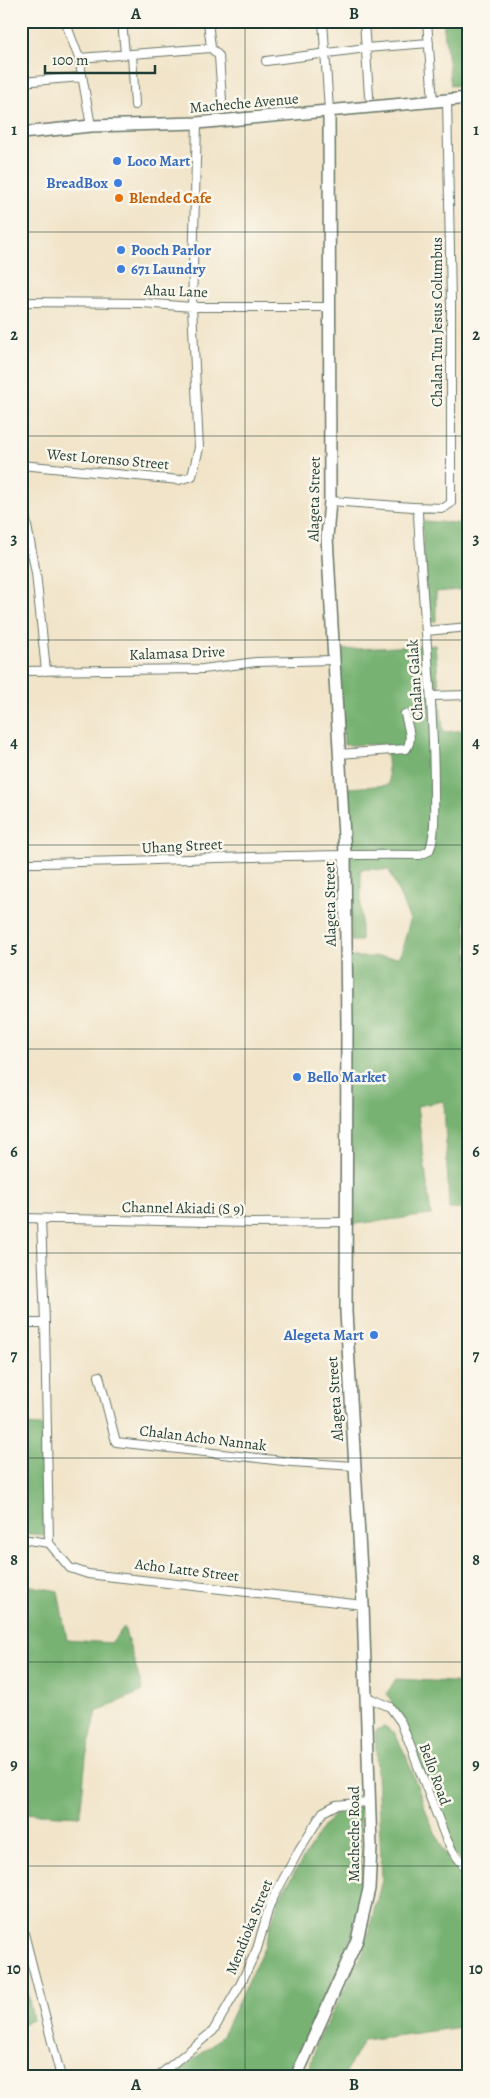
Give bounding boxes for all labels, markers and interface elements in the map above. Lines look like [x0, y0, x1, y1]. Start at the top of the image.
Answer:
text: A [130, 3, 142, 25]
text: B [349, 3, 359, 25]
scale bar [45, 42, 155, 74]
text: 100 m [52, 50, 89, 70]
street label: Macheche Avenue [189, 88, 300, 118]
text: 1 [11, 119, 17, 141]
text: 1 [473, 119, 479, 141]
place label: Loco Mart [127, 151, 190, 171]
marker: Loco Mart [111, 155, 123, 167]
place label: BreadBox [46, 173, 109, 193]
marker: BreadBox [112, 177, 124, 189]
place label: Blended Cafe [129, 188, 212, 208]
marker: Blended Cafe [113, 192, 125, 204]
street label: Chalan Tun Jesus Columbus [427, 237, 447, 407]
place label: Pooch Parlor [131, 240, 211, 260]
marker: Pooch Parlor [115, 244, 127, 256]
place label: 671 Laundry [131, 259, 207, 279]
marker: 671 Laundry [115, 263, 127, 275]
street label: Ahau Lane [143, 280, 209, 302]
text: 2 [10, 324, 18, 346]
text: 2 [472, 324, 480, 346]
street label: West Lorenso Street [45, 444, 170, 474]
street label: Alageta Street [303, 456, 325, 543]
text: 3 [11, 528, 18, 550]
text: 3 [473, 528, 480, 550]
street label: Chalan Galak [402, 638, 428, 721]
street label: Kalamasa Drive [129, 641, 226, 665]
text: 4 [10, 732, 18, 754]
text: 4 [472, 732, 480, 754]
street label: Uhang Street [141, 834, 223, 858]
street label: Alageta Street [319, 861, 341, 948]
text: 5 [11, 937, 18, 959]
text: 5 [473, 937, 480, 959]
place label: Bello Market [307, 1067, 387, 1087]
marker: Bello Market [291, 1071, 303, 1083]
text: 6 [10, 1141, 18, 1163]
text: 6 [472, 1141, 480, 1163]
street label: Channel Akiadi (S 9) [122, 1197, 244, 1219]
place label: Alegeta Mart [283, 1325, 364, 1345]
marker: Alegeta Mart [368, 1329, 380, 1341]
text: 7 [11, 1345, 18, 1367]
text: 7 [473, 1345, 480, 1367]
street label: Alageta Street [322, 1356, 348, 1443]
street label: Chalan Acho Nannak [138, 1420, 268, 1456]
text: 8 [10, 1549, 18, 1571]
text: 8 [472, 1549, 480, 1571]
street label: Acho Latte Street [133, 1554, 240, 1586]
street label: Bello Road [415, 1740, 456, 1809]
text: 9 [10, 1754, 18, 1776]
text: 9 [472, 1754, 480, 1776]
street label: Macheche Road [344, 1785, 364, 1882]
street label: Mendioka Street [221, 1876, 277, 1978]
text: 10 [7, 1958, 21, 1980]
text: 10 [469, 1958, 483, 1980]
text: A [130, 2074, 142, 2096]
text: B [349, 2074, 359, 2096]

